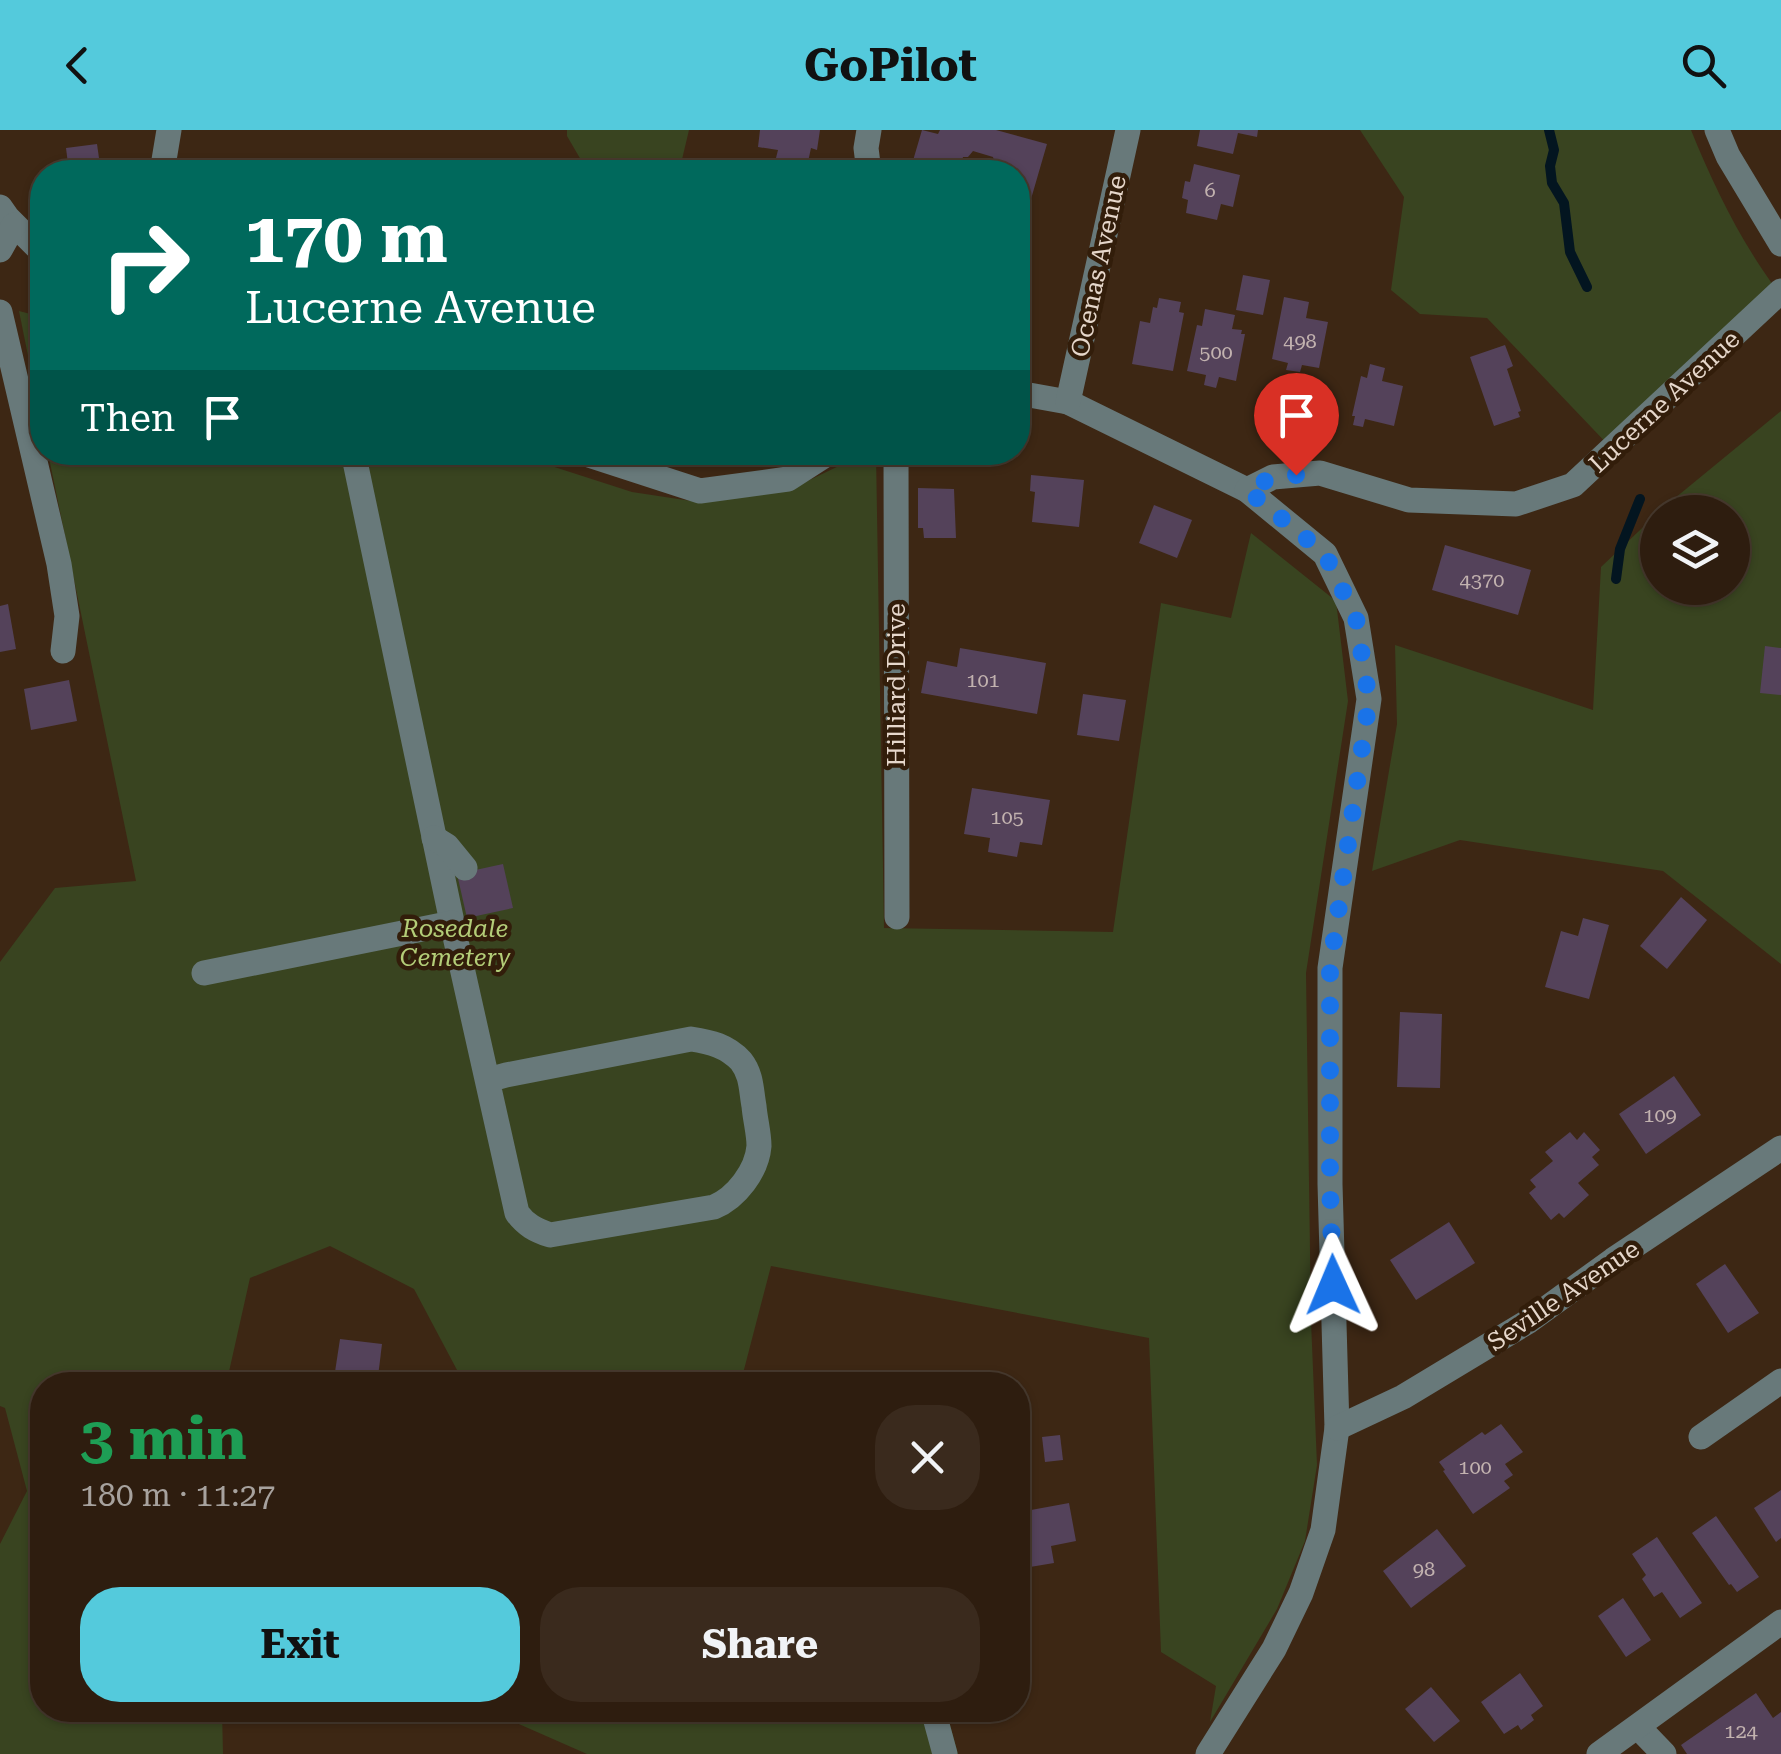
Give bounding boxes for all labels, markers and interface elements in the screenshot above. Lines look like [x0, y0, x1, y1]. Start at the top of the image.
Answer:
icon: back [50, 38, 105, 93]
icon: search [1676, 38, 1731, 93]
text: GoPilot [804, 39, 977, 92]
street label: Ocenas Avenue [1065, 173, 1132, 360]
house number: 6 [1204, 178, 1216, 202]
text: 170 m [245, 197, 448, 279]
icon: right [80, 200, 210, 330]
text: Lucerne Avenue [245, 281, 596, 334]
street label: Lucerne Avenue [1583, 324, 1745, 478]
house number: 498 [1283, 329, 1317, 353]
house number: 500 [1199, 340, 1233, 364]
pin [1254, 373, 1339, 476]
icon: arrive [1269, 388, 1324, 443]
icon: arrive [195, 390, 250, 445]
text: Then [80, 396, 175, 440]
map controls [1640, 495, 1750, 605]
button: layers [1640, 495, 1750, 605]
house number: 4370 [1460, 568, 1504, 592]
street label: Hilliard Drive [882, 603, 911, 767]
house number: 101 [966, 668, 1000, 692]
house number: 105 [990, 805, 1024, 829]
park label: Rosedale Cemetery [400, 914, 511, 972]
house number: 109 [1643, 1103, 1677, 1127]
position arrow [1281, 1233, 1385, 1337]
street label: Seville Avenue [1482, 1234, 1645, 1357]
text: 3 min [80, 1403, 247, 1474]
button: close [875, 1405, 980, 1510]
house number: 100 [1458, 1455, 1492, 1479]
text: 180 m · 11:27 [80, 1476, 275, 1514]
house number: 98 [1413, 1557, 1435, 1581]
button: Exit [80, 1587, 520, 1702]
button: Share [540, 1587, 980, 1702]
house number: 124 [1724, 1719, 1759, 1743]

